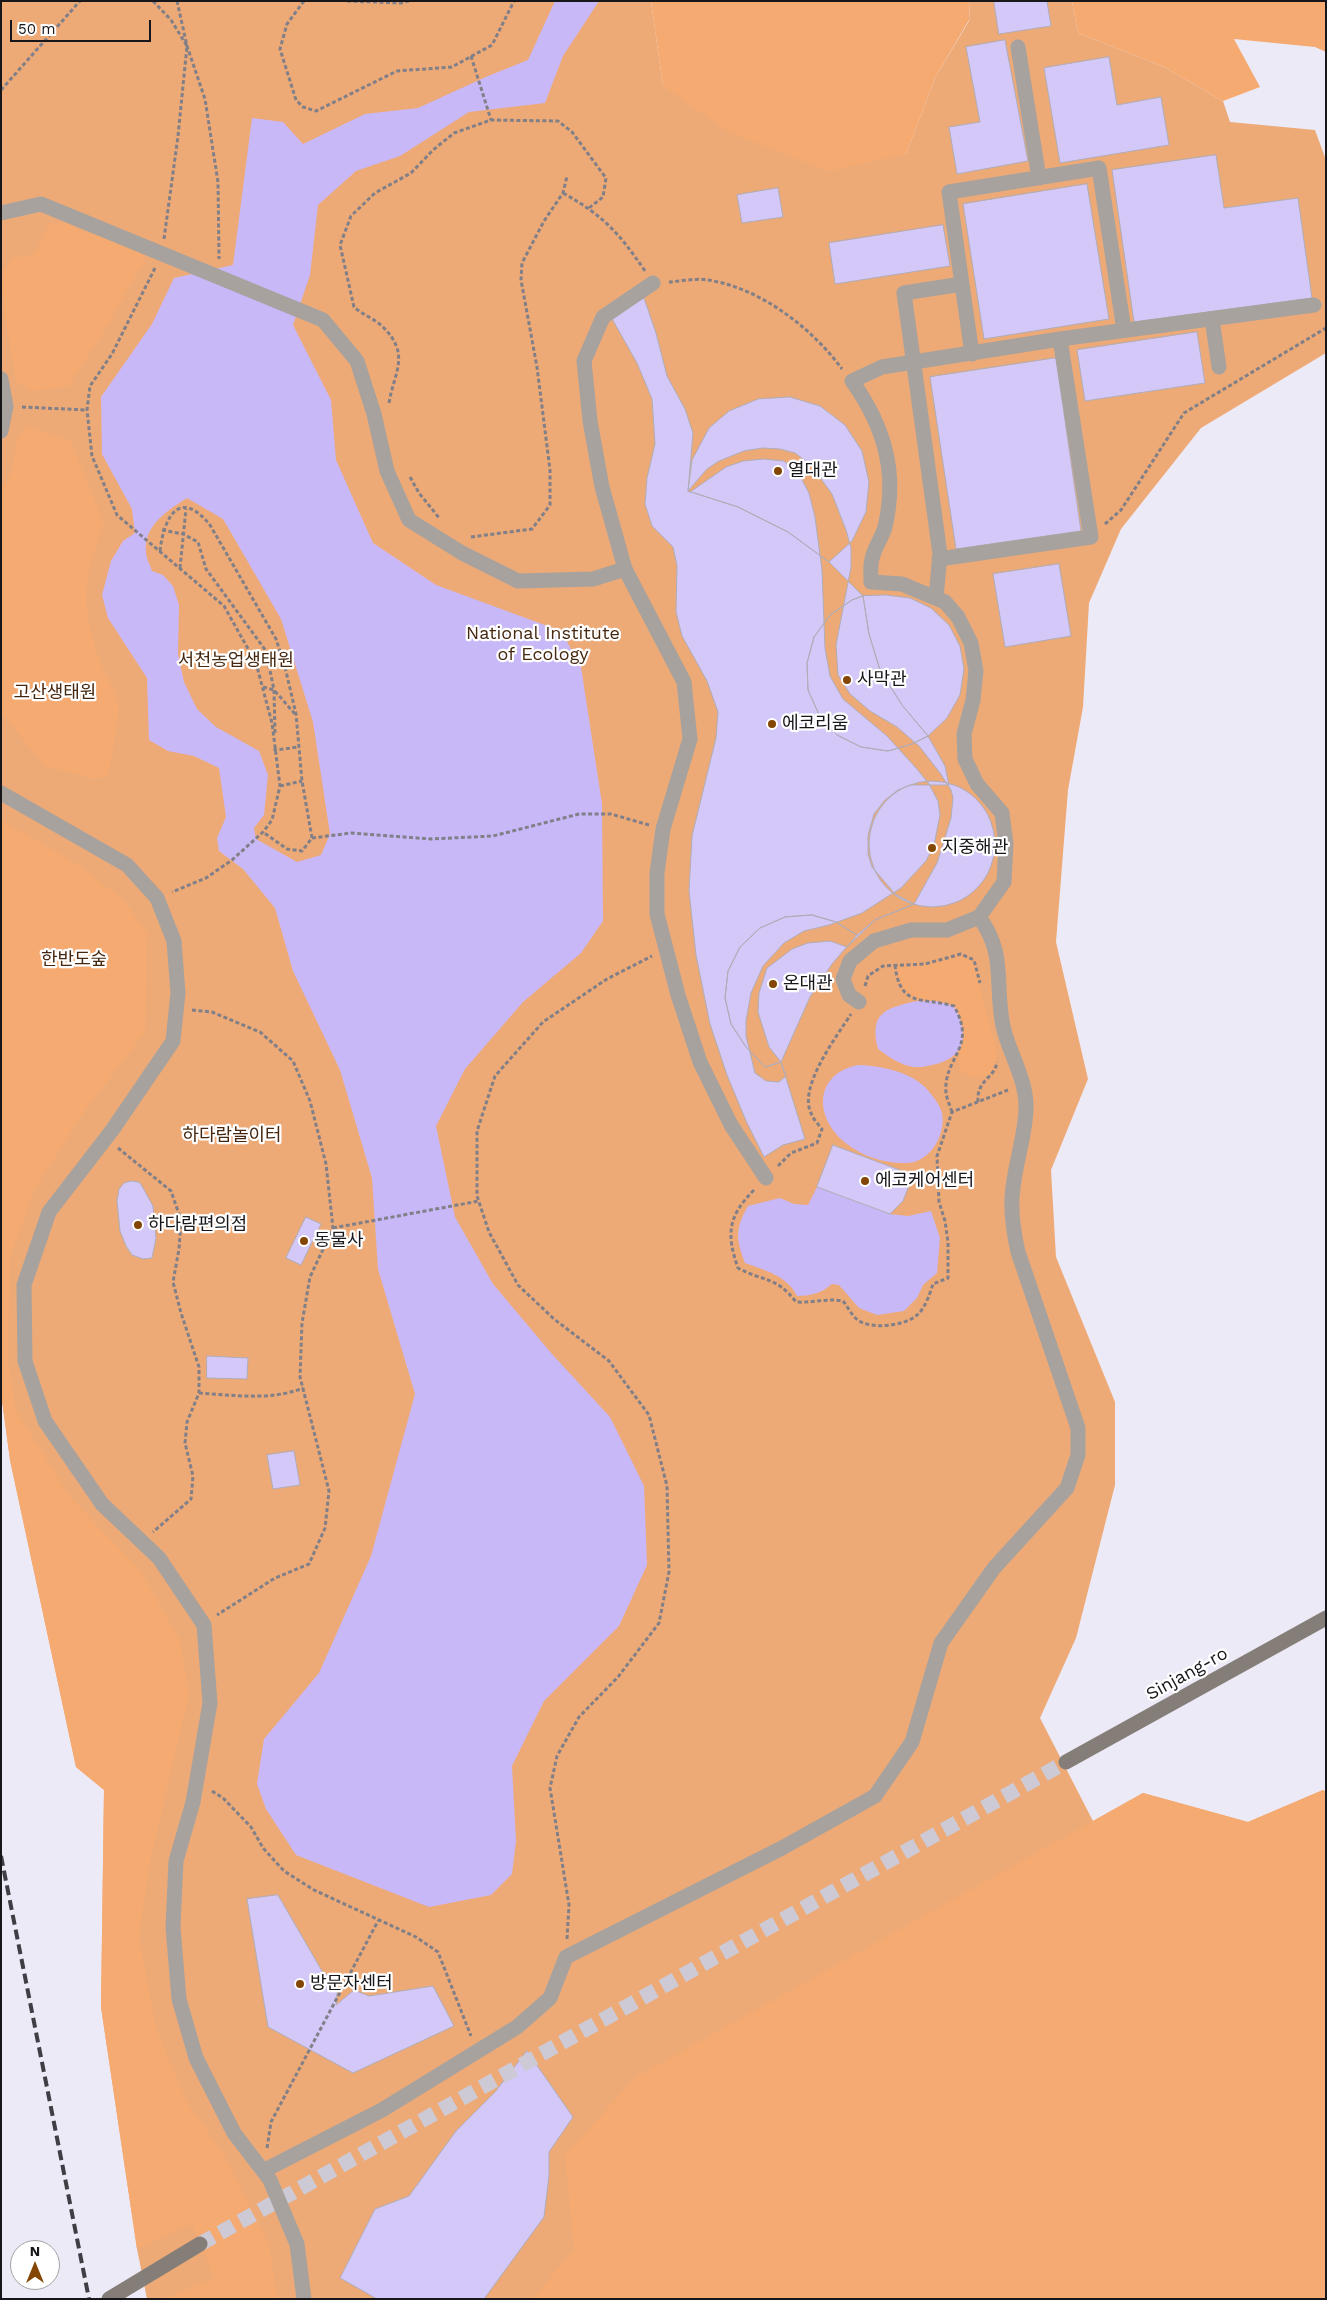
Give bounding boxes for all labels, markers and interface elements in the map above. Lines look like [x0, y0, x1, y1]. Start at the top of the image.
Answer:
scale bar [12, 10, 154, 42]
text: 50 m [18, 20, 55, 38]
place label: 열대관 [788, 460, 838, 482]
marker: 열대관 [772, 465, 784, 477]
park label: National Institute of Ecology [466, 623, 620, 666]
park label: 서천농업생태원 [178, 650, 294, 672]
place label: 사막관 [857, 669, 907, 691]
marker: 사막관 [841, 674, 853, 686]
park label: 고산생태원 [14, 682, 96, 704]
place label: 에코리움 [782, 713, 848, 735]
marker: 에코리움 [766, 718, 778, 730]
place label: 지중해관 [942, 837, 1008, 859]
marker: 지중해관 [926, 842, 938, 854]
park label: 한반도숲 [41, 949, 107, 971]
place label: 온대관 [783, 973, 833, 995]
marker: 온대관 [767, 978, 779, 990]
park label: 하다람놀이터 [182, 1125, 282, 1147]
place label: 에코케어센터 [875, 1170, 974, 1192]
marker: 에코케어센터 [859, 1175, 871, 1187]
place label: 하다람편의점 [148, 1214, 247, 1236]
marker: 하다람편의점 [132, 1219, 144, 1231]
place label: 동물사 [314, 1230, 364, 1252]
marker: 동물사 [298, 1235, 310, 1247]
street label: Sinjang-ro [1142, 1643, 1232, 1705]
place label: 방문자센터 [310, 1973, 393, 1995]
marker: 방문자센터 [294, 1978, 306, 1990]
north arrow [10, 2240, 60, 2290]
text: N [30, 2243, 40, 2259]

